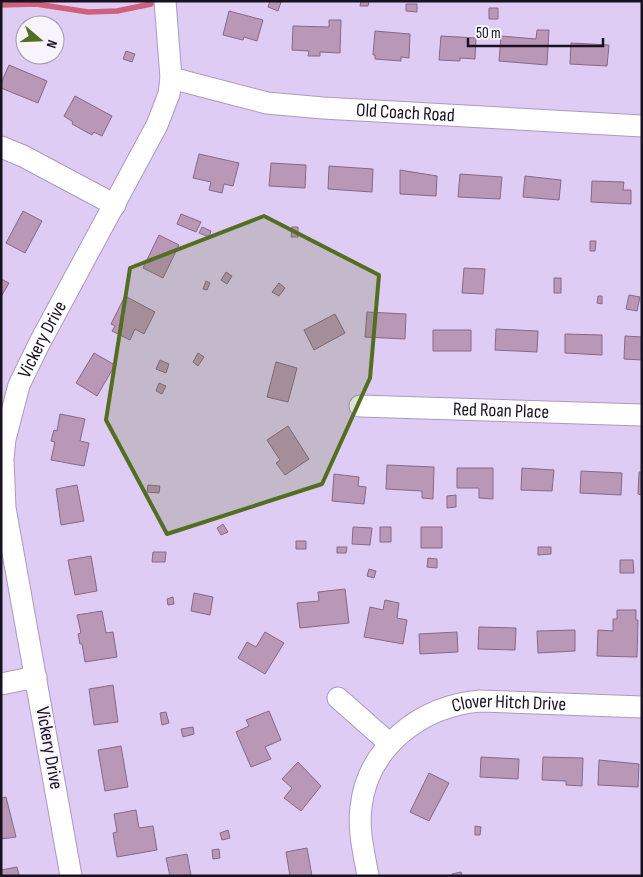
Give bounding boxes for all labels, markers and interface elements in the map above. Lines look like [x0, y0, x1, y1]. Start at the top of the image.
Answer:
north arrow [15, 15, 65, 65]
scale bar [468, 15, 603, 47]
text: 50 m [476, 24, 501, 43]
text: N [43, 38, 61, 50]
street label: Old Coach Road [356, 98, 455, 127]
street label: Vickery Drive [13, 297, 72, 382]
street label: Red Roan Place [452, 397, 549, 424]
street label: Clover Hitch Drive [449, 689, 567, 717]
street label: Vickery Drive [30, 705, 68, 791]

